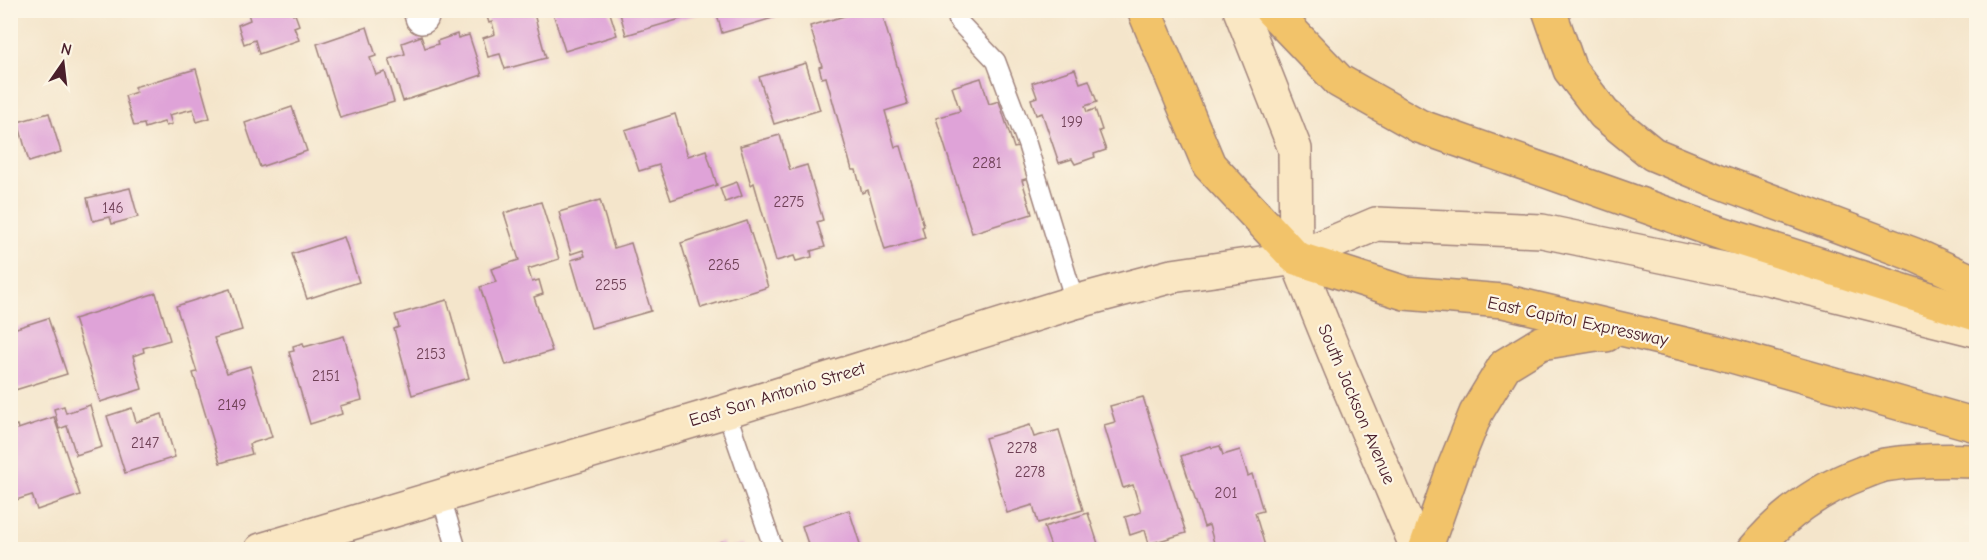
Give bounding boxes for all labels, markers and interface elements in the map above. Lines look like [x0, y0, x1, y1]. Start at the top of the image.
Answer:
north arrow [33, 33, 93, 93]
text: N [59, 39, 74, 59]
house number: 199 [1061, 113, 1083, 131]
house number: 2281 [972, 154, 1002, 172]
house number: 2275 [774, 193, 804, 211]
house number: 146 [102, 199, 124, 217]
house number: 2265 [708, 256, 740, 274]
house number: 2255 [595, 276, 627, 294]
street label: East Capitol Expressway [1486, 292, 1671, 351]
street label: South Jackson Avenue [1313, 321, 1400, 488]
house number: 2153 [416, 345, 446, 363]
street label: East San Antonio Street [686, 357, 869, 431]
house number: 2151 [312, 367, 340, 385]
house number: 2149 [218, 396, 247, 414]
house number: 2147 [131, 434, 159, 452]
house number: 2278 [1007, 439, 1037, 457]
house number: 2278 [1015, 463, 1045, 481]
house number: 201 [1215, 484, 1238, 502]

